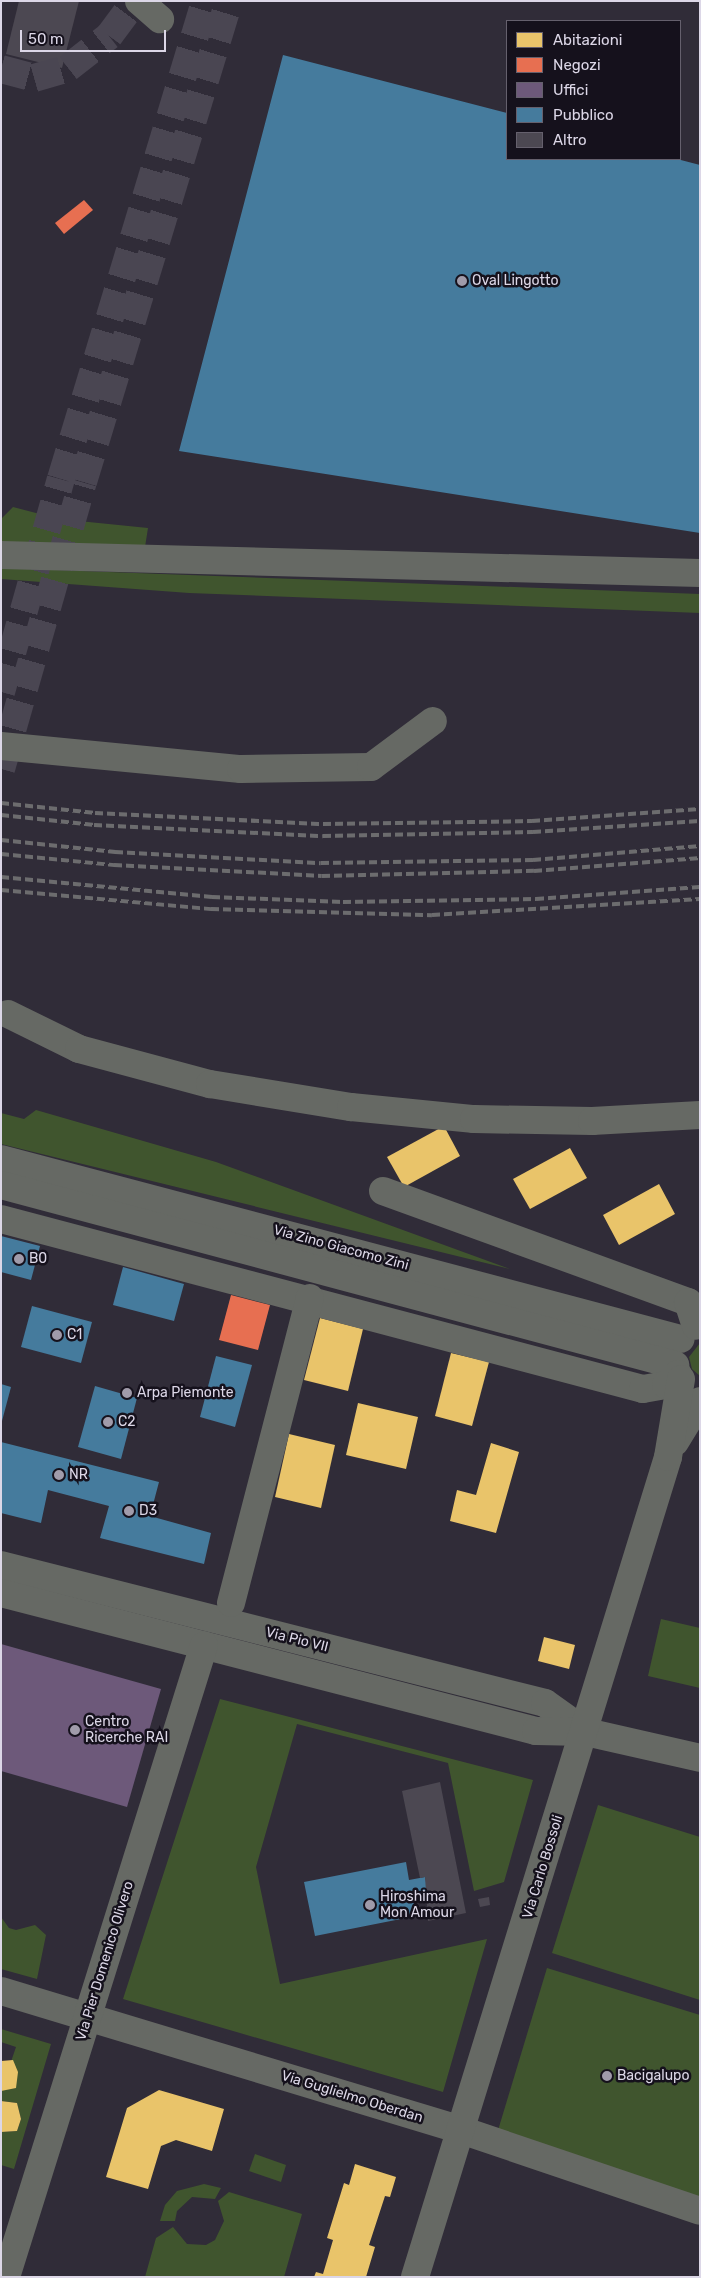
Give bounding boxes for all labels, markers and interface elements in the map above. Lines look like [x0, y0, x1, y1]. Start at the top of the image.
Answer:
scale bar [22, 20, 169, 52]
legend [506, 20, 681, 160]
text: 50 m [28, 30, 63, 48]
text: Abitazioni [553, 31, 622, 49]
text: Negozi [553, 56, 601, 74]
text: Uffici [553, 81, 588, 99]
text: Pubblico [553, 106, 614, 124]
text: Altro [553, 131, 587, 149]
place label: Oval Lingotto [472, 273, 559, 289]
marker: Oval Lingotto [456, 275, 468, 287]
street label: Via Zino Giacomo Zini [272, 1222, 410, 1274]
place label: B0 [29, 1251, 47, 1267]
marker: B0 [13, 1253, 25, 1265]
place label: C1 [67, 1327, 82, 1343]
marker: C1 [51, 1329, 63, 1341]
place label: Arpa Piemonte [137, 1385, 234, 1401]
marker: Arpa Piemonte [121, 1387, 133, 1399]
place label: C2 [118, 1414, 136, 1430]
marker: C2 [102, 1416, 114, 1428]
place label: NR [69, 1467, 88, 1483]
marker: NR [53, 1469, 65, 1481]
place label: D3 [139, 1503, 157, 1519]
marker: D3 [123, 1505, 135, 1517]
street label: Via Pio VII [264, 1624, 330, 1656]
place label: Centro Ricerche RAI [85, 1714, 168, 1746]
marker: Centro Ricerche RAI [69, 1724, 81, 1736]
street label: Via Carlo Bossoli [519, 1813, 567, 1921]
street label: Via Pier Domenico Olivero [73, 1879, 137, 2043]
place label: Hiroshima Mon Amour [380, 1889, 455, 1921]
marker: Hiroshima Mon Amour [364, 1899, 376, 1911]
street label: Via Guglielmo Oberdan [279, 2067, 425, 2127]
place label: Bacigalupo [617, 2068, 689, 2084]
marker: Bacigalupo [601, 2070, 613, 2082]

